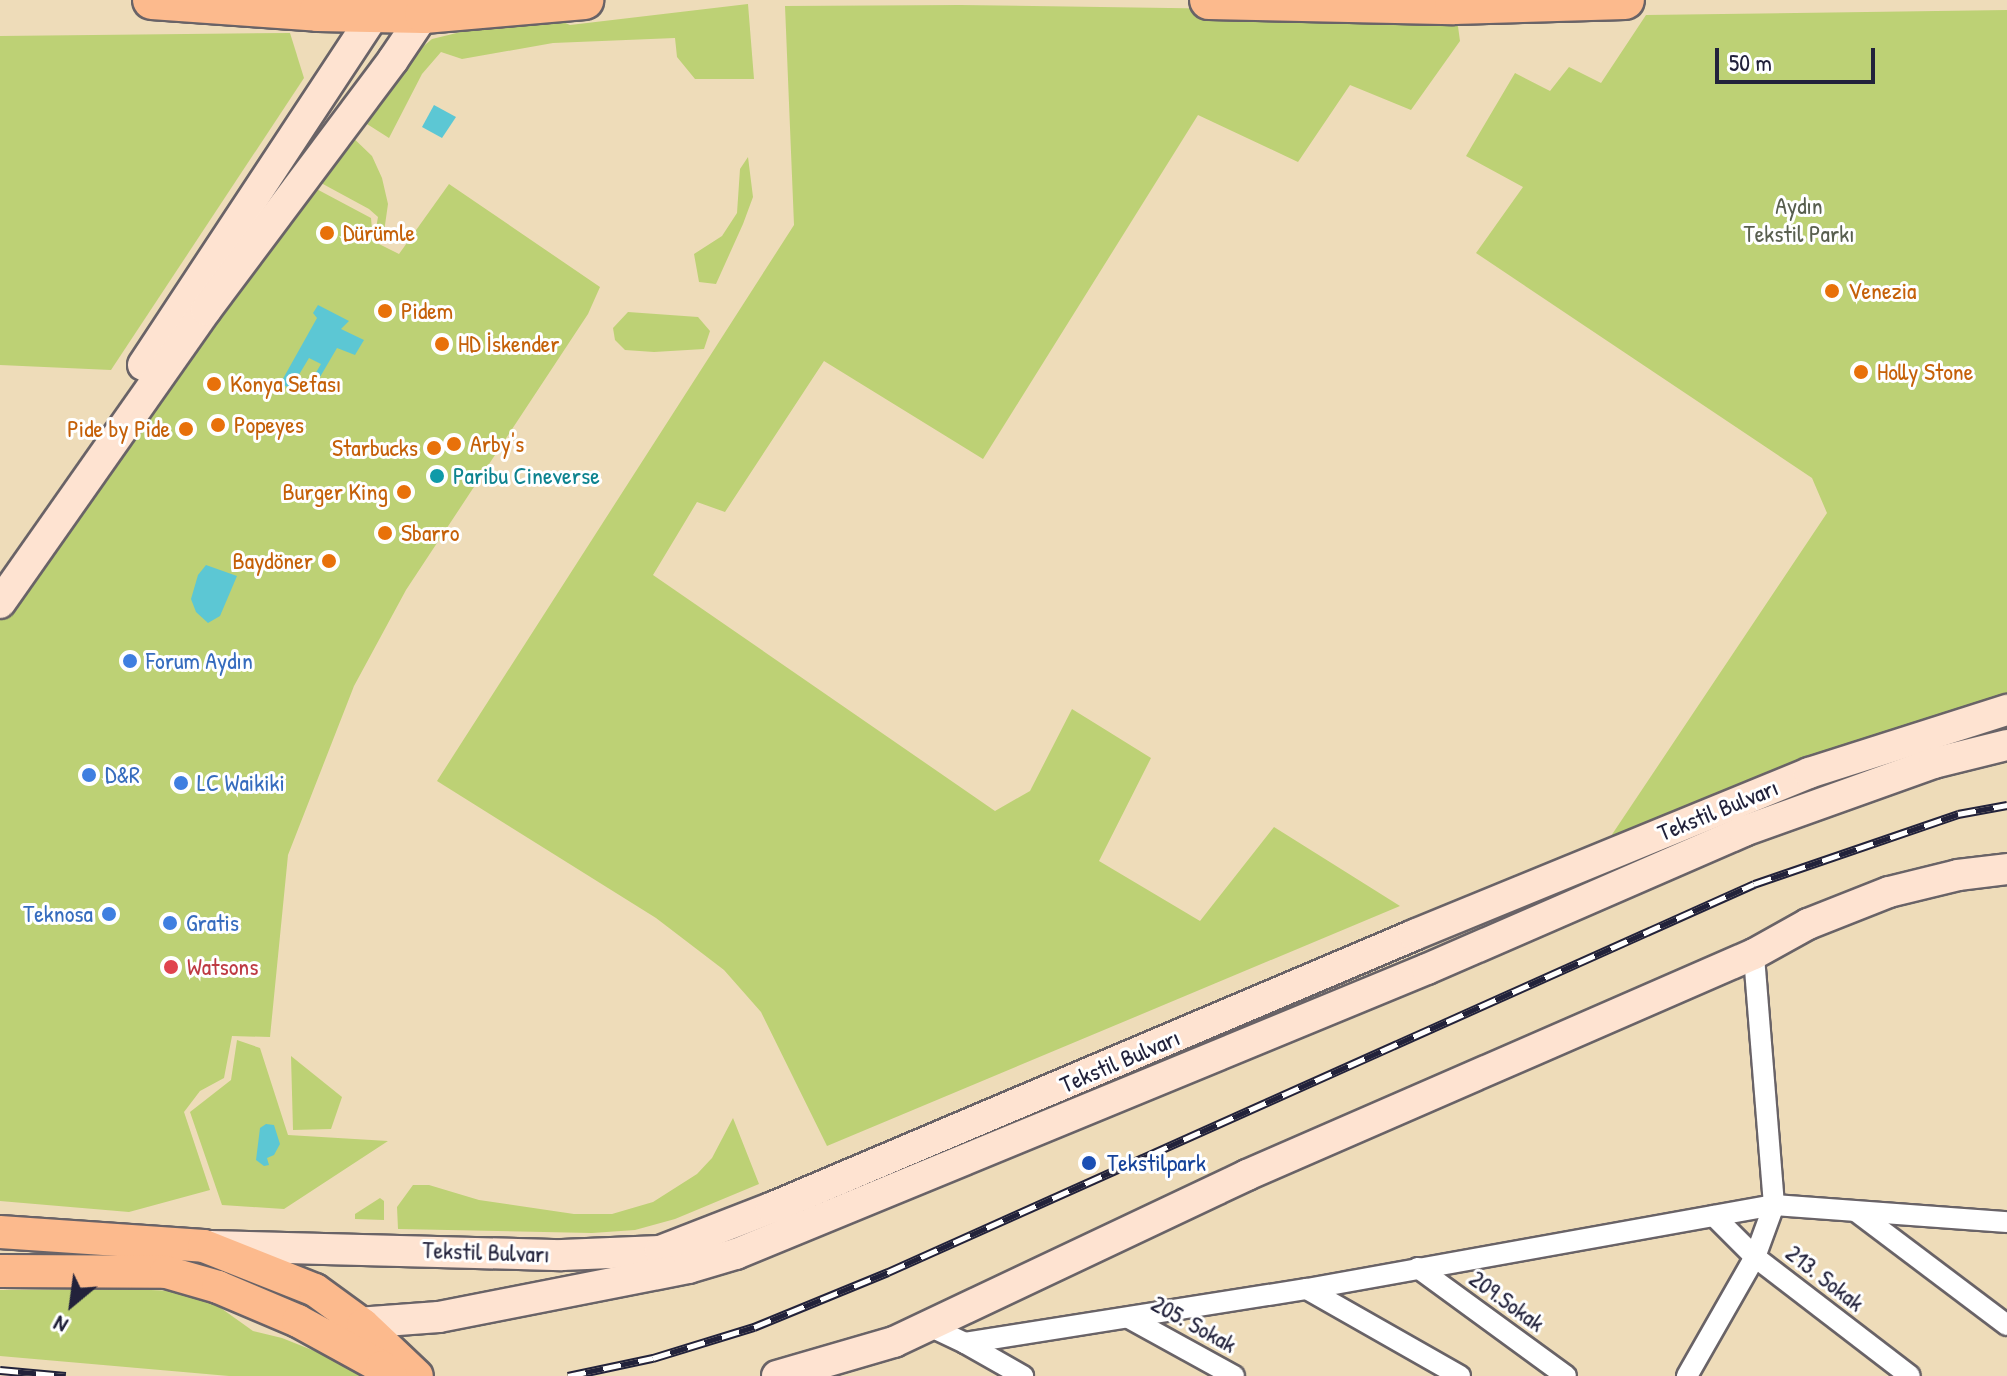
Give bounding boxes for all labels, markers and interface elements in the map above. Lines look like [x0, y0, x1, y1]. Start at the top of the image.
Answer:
scale bar [1719, 32, 1879, 82]
text: 50 m [1729, 46, 1772, 78]
park label: Aydın Tekstil Parkı [1743, 192, 1855, 248]
place label: Dürümle [343, 219, 415, 247]
marker: Dürümle [318, 224, 336, 242]
place label: Venezia [1848, 277, 1916, 305]
marker: Venezia [1823, 282, 1841, 300]
place label: Pidem [401, 297, 453, 325]
marker: Pidem [376, 302, 394, 320]
place label: HD İskender [458, 330, 560, 358]
marker: HD İskender [433, 335, 451, 353]
place label: Holly Stone [1877, 358, 1973, 386]
marker: Holly Stone [1852, 363, 1870, 381]
place label: Konya Sefası [230, 370, 341, 398]
marker: Konya Sefası [205, 375, 223, 393]
place label: Popeyes [234, 411, 304, 439]
place label: Pide by Pide [67, 415, 170, 443]
marker: Popeyes [209, 416, 227, 434]
marker: Pide by Pide [177, 420, 195, 438]
place label: Arby's [470, 430, 524, 458]
place label: Starbucks [332, 434, 418, 462]
marker: Arby's [445, 435, 463, 453]
marker: Starbucks [425, 439, 443, 457]
place label: Paribu Cineverse [453, 462, 600, 490]
marker: Paribu Cineverse [428, 467, 446, 485]
place label: Burger King [283, 478, 388, 506]
marker: Burger King [395, 483, 413, 501]
place label: Sbarro [401, 519, 459, 547]
marker: Sbarro [376, 524, 394, 542]
place label: Baydöner [233, 547, 313, 575]
marker: Baydöner [320, 552, 338, 570]
place label: Forum Aydın [146, 647, 253, 675]
marker: Forum Aydın [121, 652, 139, 670]
place label: D&R [105, 761, 140, 789]
marker: D&R [80, 766, 98, 784]
place label: LC Waikiki [197, 769, 285, 797]
street label: Tekstil Bulvarı [1654, 773, 1782, 847]
marker: LC Waikiki [172, 774, 190, 792]
place label: Teknosa [23, 900, 93, 928]
marker: Teknosa [100, 905, 118, 923]
place label: Gratis [186, 909, 239, 937]
marker: Gratis [161, 914, 179, 932]
place label: Watsons [187, 953, 258, 981]
marker: Watsons [162, 958, 180, 976]
street label: Tekstil Bulvarı [1056, 1023, 1184, 1099]
place label: Tekstilpark [1107, 1149, 1206, 1177]
marker: Tekstilpark [1078, 1152, 1100, 1174]
street label: Tekstil Bulvarı [422, 1235, 550, 1269]
street label: 213. Sokak [1780, 1239, 1870, 1317]
north arrow [32, 1264, 112, 1344]
street label: 209.Sokak [1464, 1264, 1550, 1338]
street label: 205. Sokak [1146, 1289, 1242, 1359]
text: N [48, 1309, 73, 1341]

